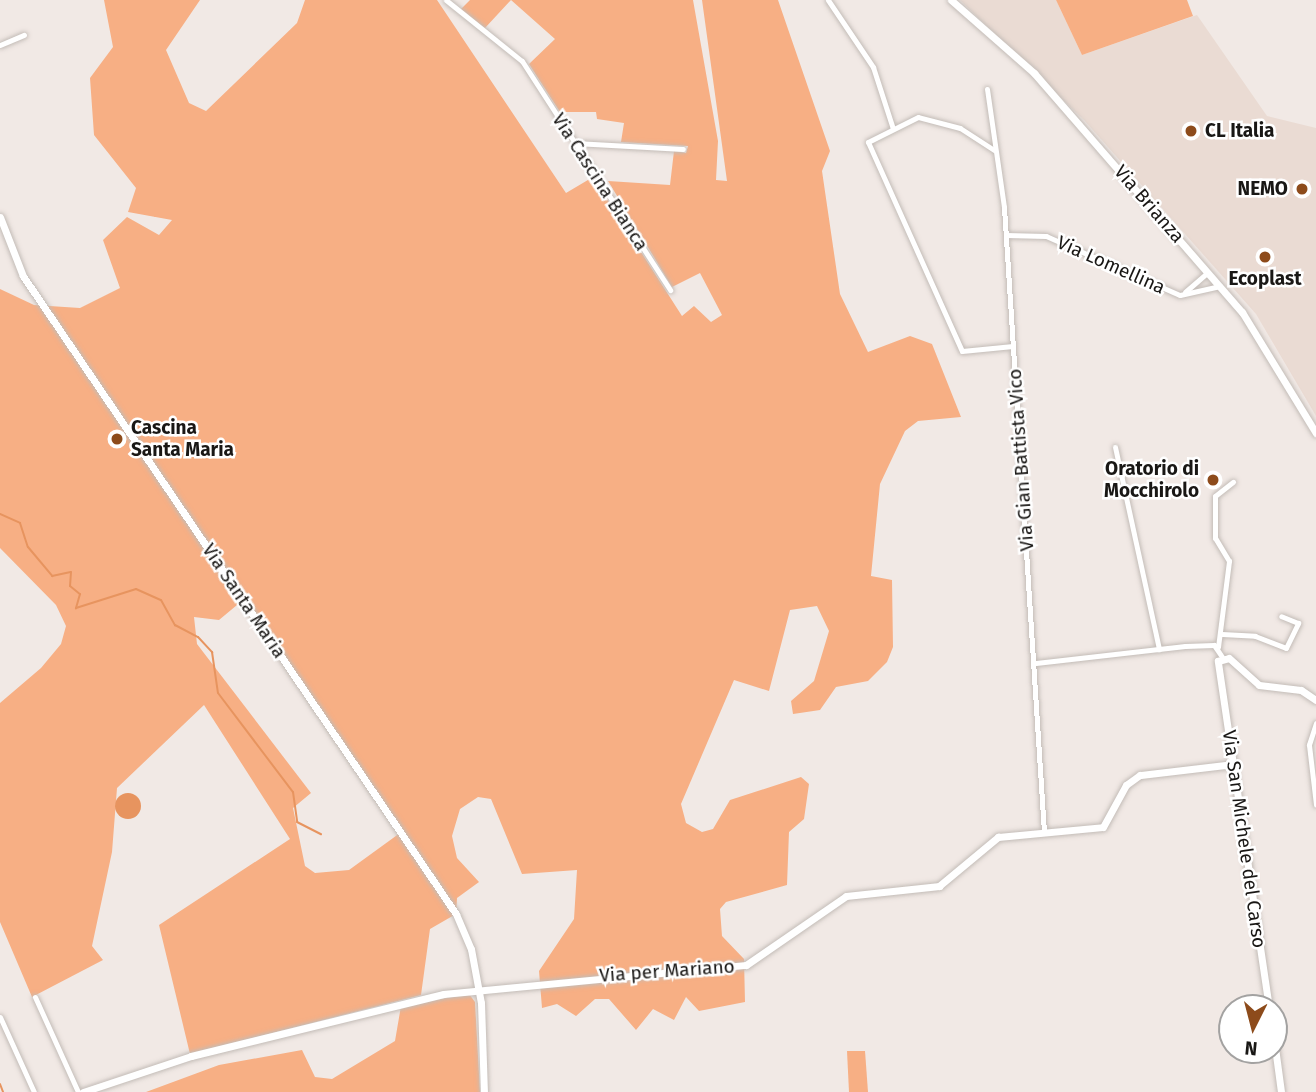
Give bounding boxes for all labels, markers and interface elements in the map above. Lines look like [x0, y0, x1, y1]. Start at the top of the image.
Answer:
street label: Via Cascina Bianca [547, 109, 653, 255]
place label: CL Italia [1205, 120, 1274, 142]
marker: CL Italia [1183, 123, 1199, 139]
street label: Via Brianza [1109, 161, 1189, 247]
place label: NEMO [1238, 178, 1288, 200]
marker: NEMO [1294, 181, 1310, 197]
street label: Via Lomellina [1053, 231, 1169, 299]
marker: Ecoplast [1257, 249, 1273, 265]
place label: Ecoplast [1228, 268, 1302, 290]
street label: Via Gian Battista Vico [1003, 368, 1039, 552]
place label: Cascina Santa Maria [131, 417, 234, 461]
marker: Cascina Santa Maria [109, 431, 125, 447]
place label: Oratorio di Mocchirolo [1104, 458, 1199, 502]
marker: Oratorio di Mocchirolo [1205, 472, 1221, 488]
street label: Via Santa Maria [197, 539, 291, 663]
street label: Via San Michele del Carso [1217, 729, 1271, 949]
street label: Via per Mariano [599, 955, 735, 987]
north arrow [1218, 994, 1288, 1064]
text: N [1243, 1036, 1258, 1060]

